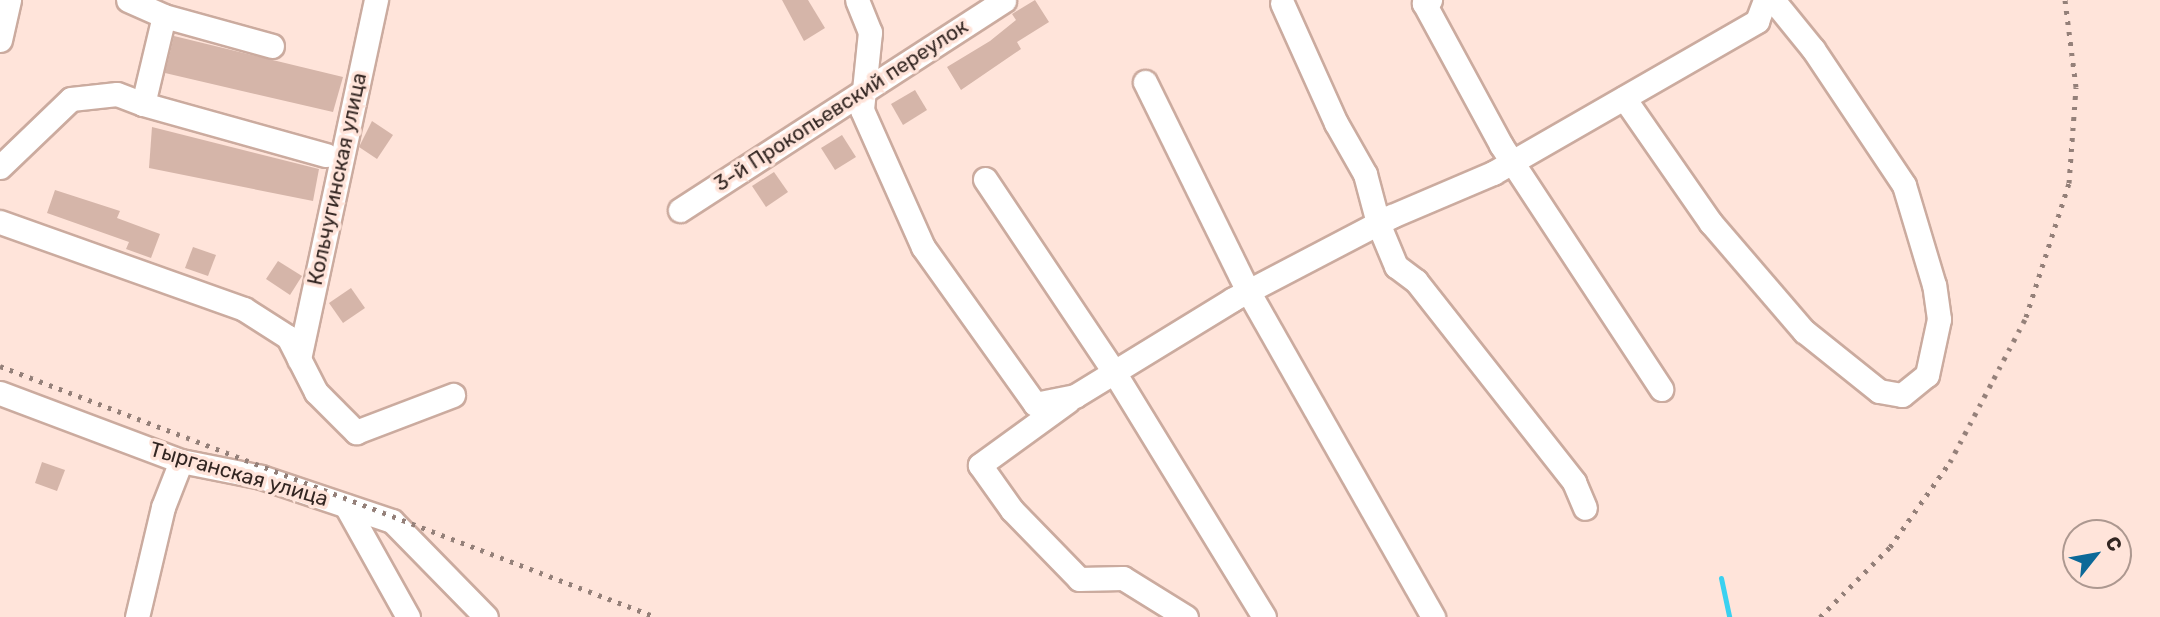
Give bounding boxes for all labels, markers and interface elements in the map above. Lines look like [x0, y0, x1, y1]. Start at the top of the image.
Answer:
street label: 3-й Прокопьевский переулок [709, 13, 973, 197]
street label: Кольчугинская улица [302, 71, 372, 287]
street label: Тырганская улица [147, 436, 331, 512]
north arrow [2062, 519, 2132, 589]
text: С [2100, 532, 2127, 556]

